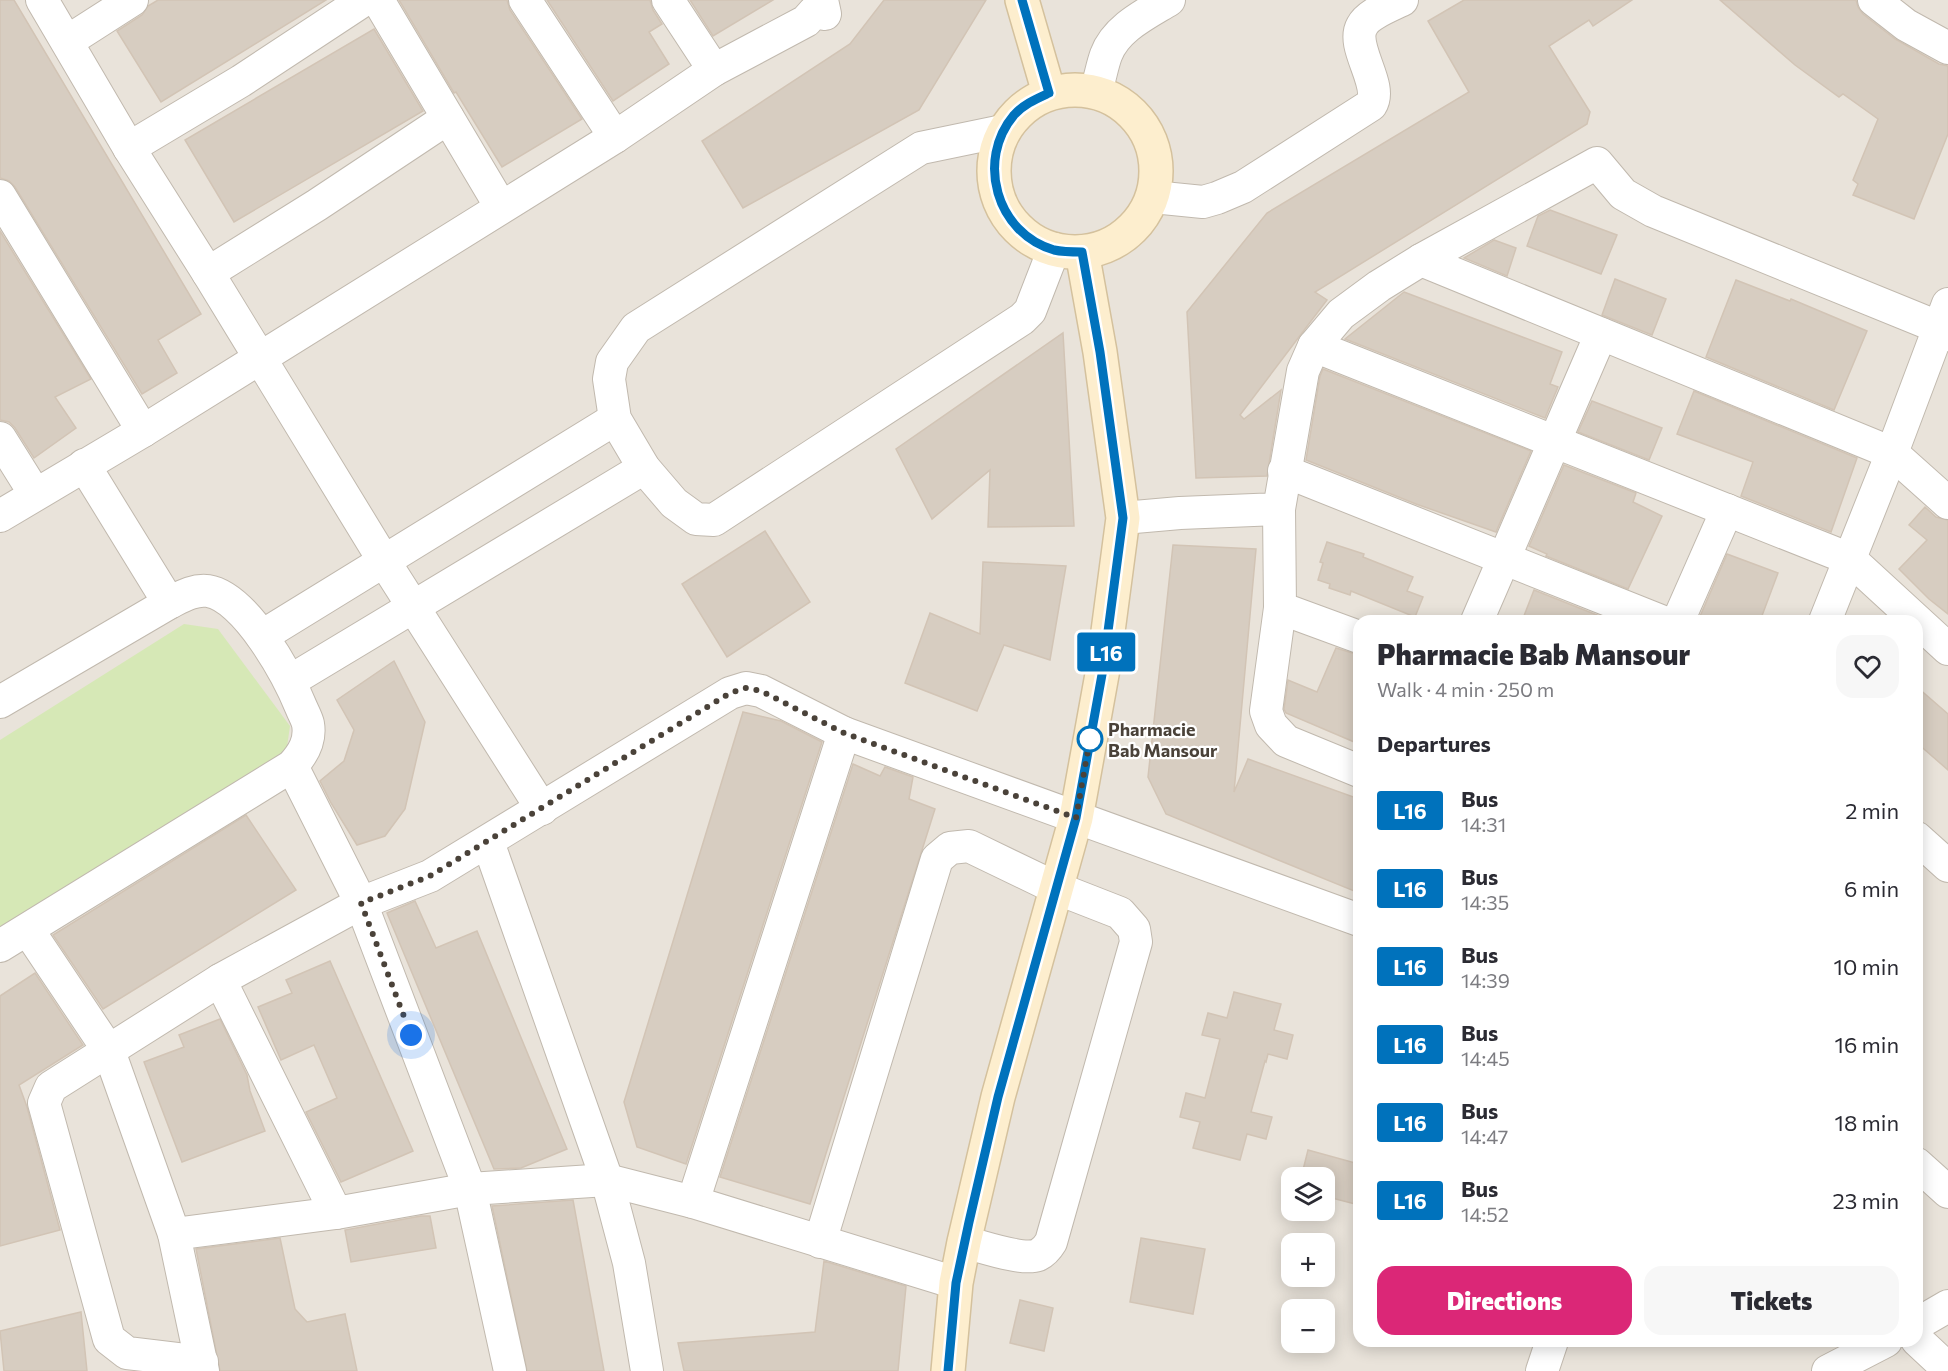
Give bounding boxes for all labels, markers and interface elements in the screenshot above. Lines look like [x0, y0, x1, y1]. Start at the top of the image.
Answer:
line badge: L16 [1072, 632, 1140, 672]
button: heart [1836, 635, 1899, 698]
text: Pharmacie Bab Mansour [1377, 637, 1690, 671]
text: L16 [1089, 640, 1123, 665]
text: Walk · 4 min · 250 m [1377, 677, 1554, 701]
place label: Pharmacie Bab Mansour [1108, 718, 1218, 761]
marker: Pharmacie Bab Mansour [1077, 726, 1103, 752]
text: Departures [1377, 730, 1491, 757]
text: Bus [1461, 785, 1498, 812]
text: 2 min [1845, 797, 1899, 824]
text: L16 [1393, 798, 1427, 823]
text: 14:31 [1461, 812, 1506, 836]
text: Bus [1461, 863, 1498, 890]
text: 6 min [1844, 875, 1899, 902]
text: L16 [1393, 876, 1427, 901]
text: 14:35 [1461, 890, 1509, 914]
text: Bus [1461, 941, 1498, 968]
text: 10 min [1834, 953, 1899, 980]
text: L16 [1393, 954, 1427, 979]
text: 14:39 [1461, 968, 1510, 992]
text: Bus [1461, 1019, 1498, 1046]
your location [396, 1020, 426, 1050]
text: 16 min [1835, 1031, 1899, 1058]
text: L16 [1393, 1032, 1427, 1057]
text: 14:45 [1461, 1046, 1510, 1070]
text: Bus [1461, 1097, 1498, 1124]
text: 18 min [1835, 1109, 1899, 1136]
text: L16 [1393, 1110, 1427, 1135]
text: 14:47 [1461, 1124, 1508, 1148]
map controls [1281, 1167, 1335, 1353]
button: layers [1281, 1167, 1335, 1221]
text: Bus [1461, 1175, 1498, 1202]
text: 23 min [1833, 1187, 1899, 1214]
text: L16 [1393, 1188, 1427, 1213]
text: 14:52 [1461, 1202, 1509, 1226]
button: + [1281, 1233, 1335, 1287]
button: Directions [1377, 1266, 1632, 1335]
button: Tickets [1644, 1266, 1899, 1335]
button: − [1281, 1299, 1335, 1353]

